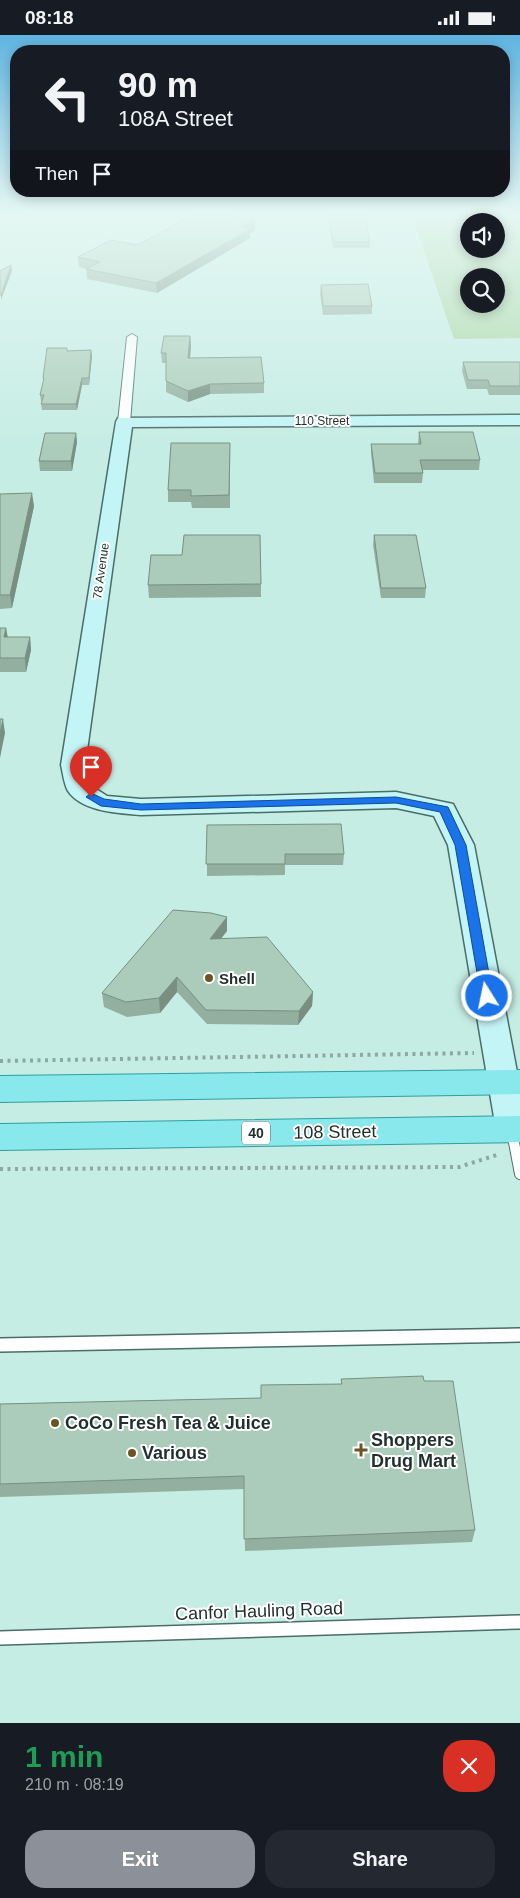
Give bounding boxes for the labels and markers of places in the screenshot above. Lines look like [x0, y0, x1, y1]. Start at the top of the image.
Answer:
pin [70, 746, 112, 797]
place label: Shell [219, 970, 255, 987]
marker: Shell [203, 972, 215, 984]
place label: CoCo Fresh Tea & Juice [65, 1413, 271, 1433]
marker: CoCo Fresh Tea & Juice [49, 1417, 61, 1429]
place label: Shoppers Drug Mart [371, 1430, 456, 1471]
place label: Various [142, 1443, 207, 1463]
marker: Shoppers Drug Mart [355, 1444, 367, 1456]
marker: Various [126, 1447, 138, 1459]

